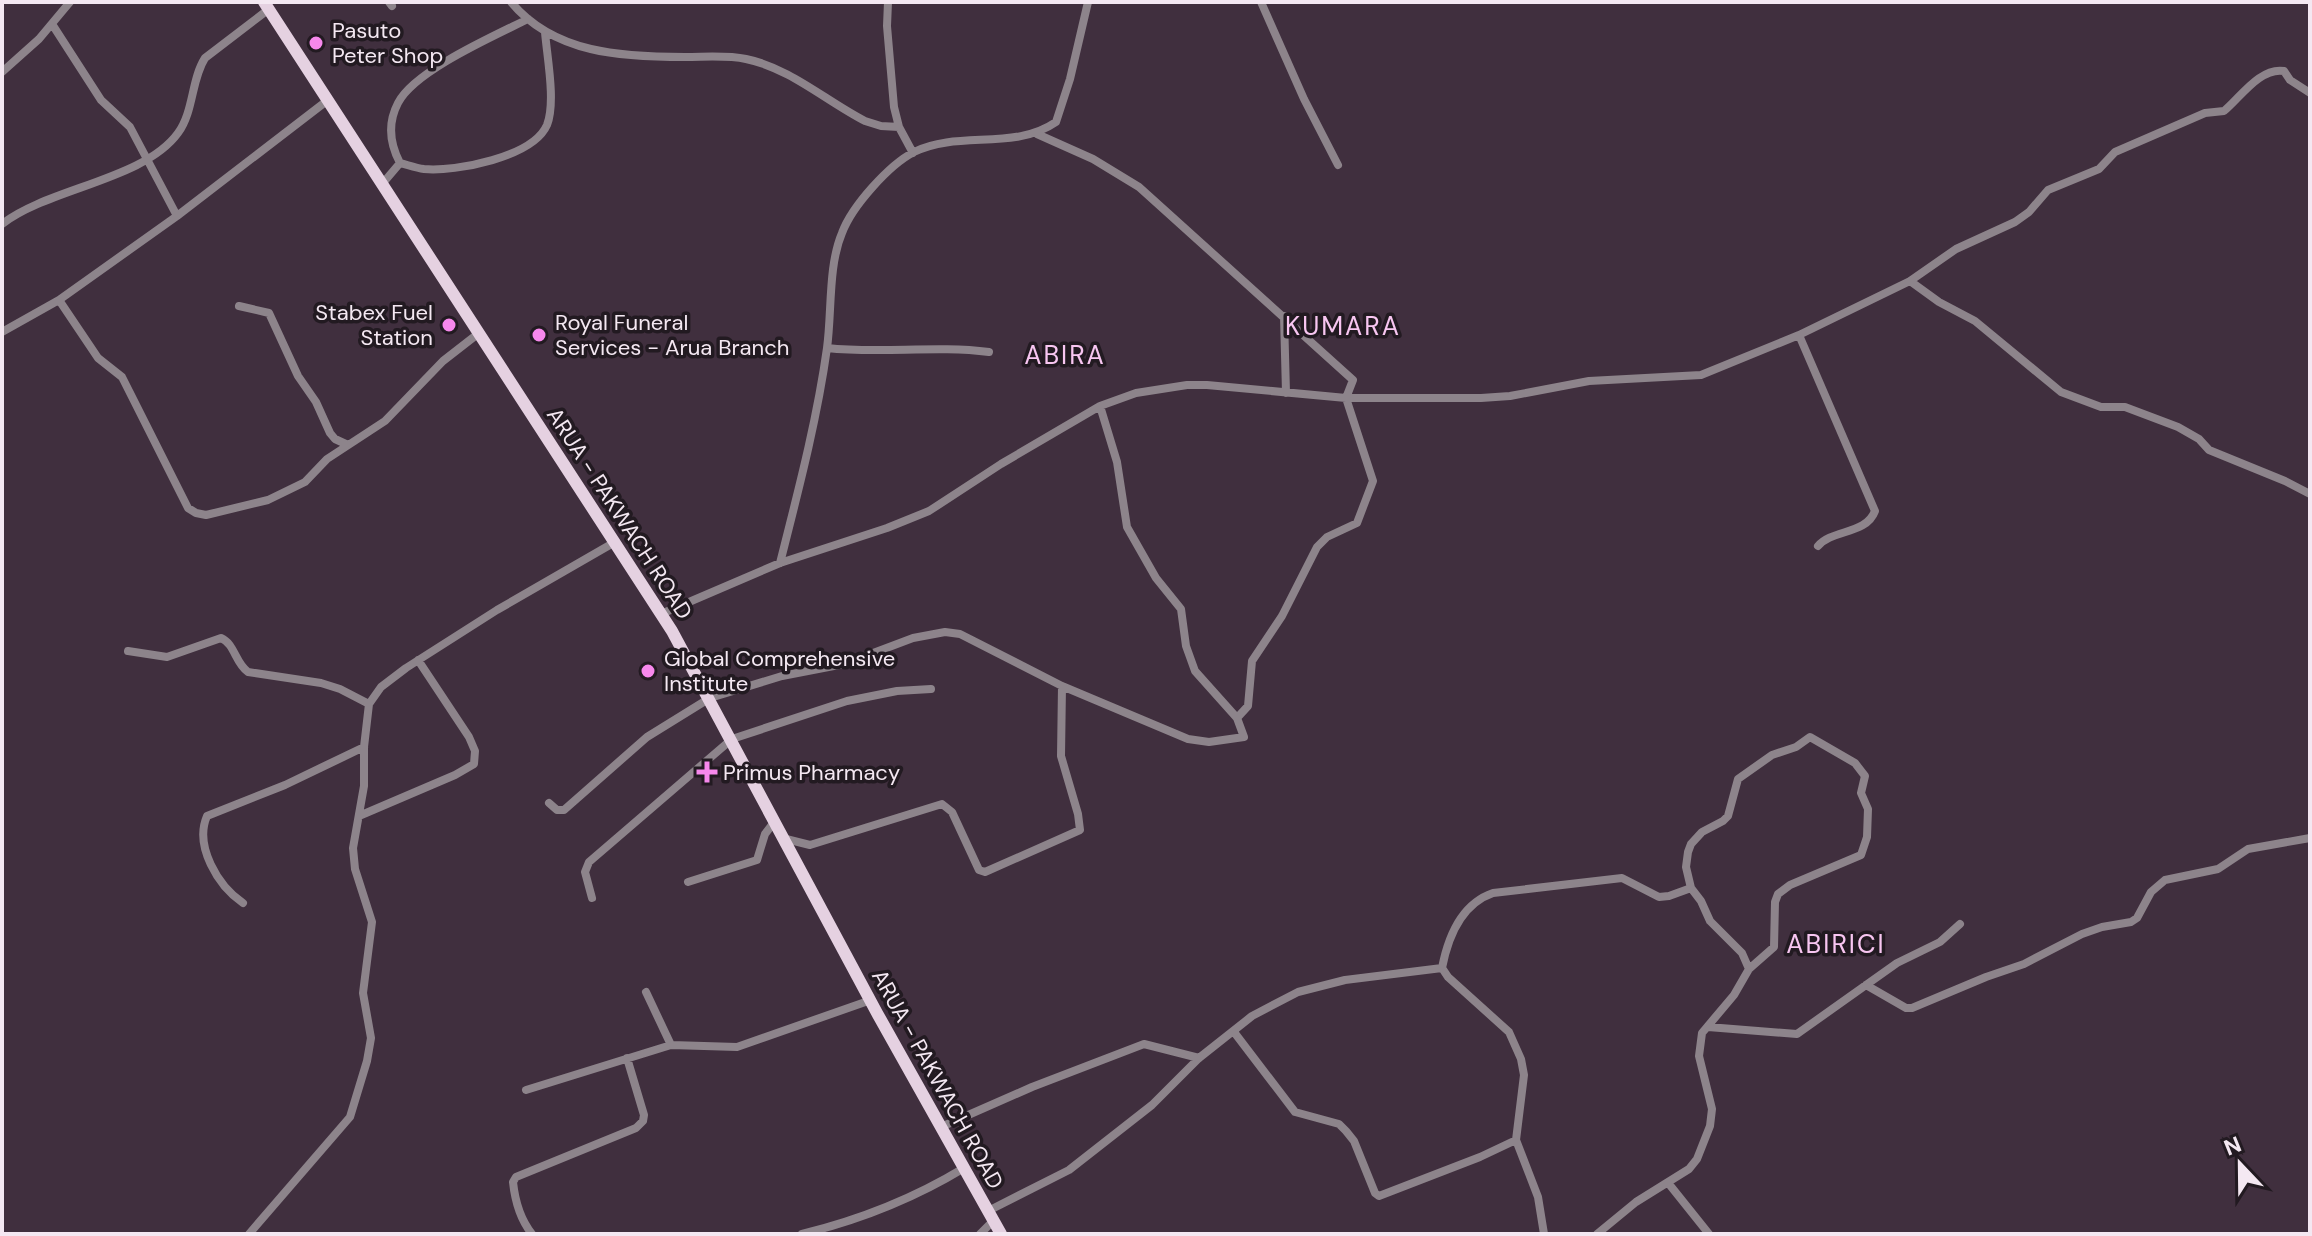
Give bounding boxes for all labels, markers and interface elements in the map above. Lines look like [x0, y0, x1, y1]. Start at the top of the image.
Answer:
place label: Pasuto Peter Shop [332, 16, 443, 70]
marker: Pasuto Peter Shop [307, 34, 325, 52]
place label: Stabex Fuel Station [315, 298, 433, 352]
place label: Royal Funeral Services - Arua Branch [555, 308, 789, 362]
district label: KUMARA [1285, 309, 1401, 343]
marker: Stabex Fuel Station [440, 316, 458, 334]
marker: Royal Funeral Services - Arua Branch [530, 326, 548, 344]
district label: ABIRA [1024, 338, 1106, 372]
street label: ARUA - PAKWACH ROAD [540, 402, 699, 625]
place label: Global Comprehensive Institute [664, 644, 895, 698]
marker: Global Comprehensive Institute [639, 662, 657, 680]
place label: Primus Pharmacy [723, 758, 900, 787]
marker: Primus Pharmacy [698, 763, 716, 781]
district label: ABIRICI [1786, 927, 1886, 961]
street label: ARUA - PAKWACH ROAD [865, 964, 1010, 1194]
north arrow [2200, 1124, 2280, 1204]
text: N [2220, 1129, 2246, 1162]

